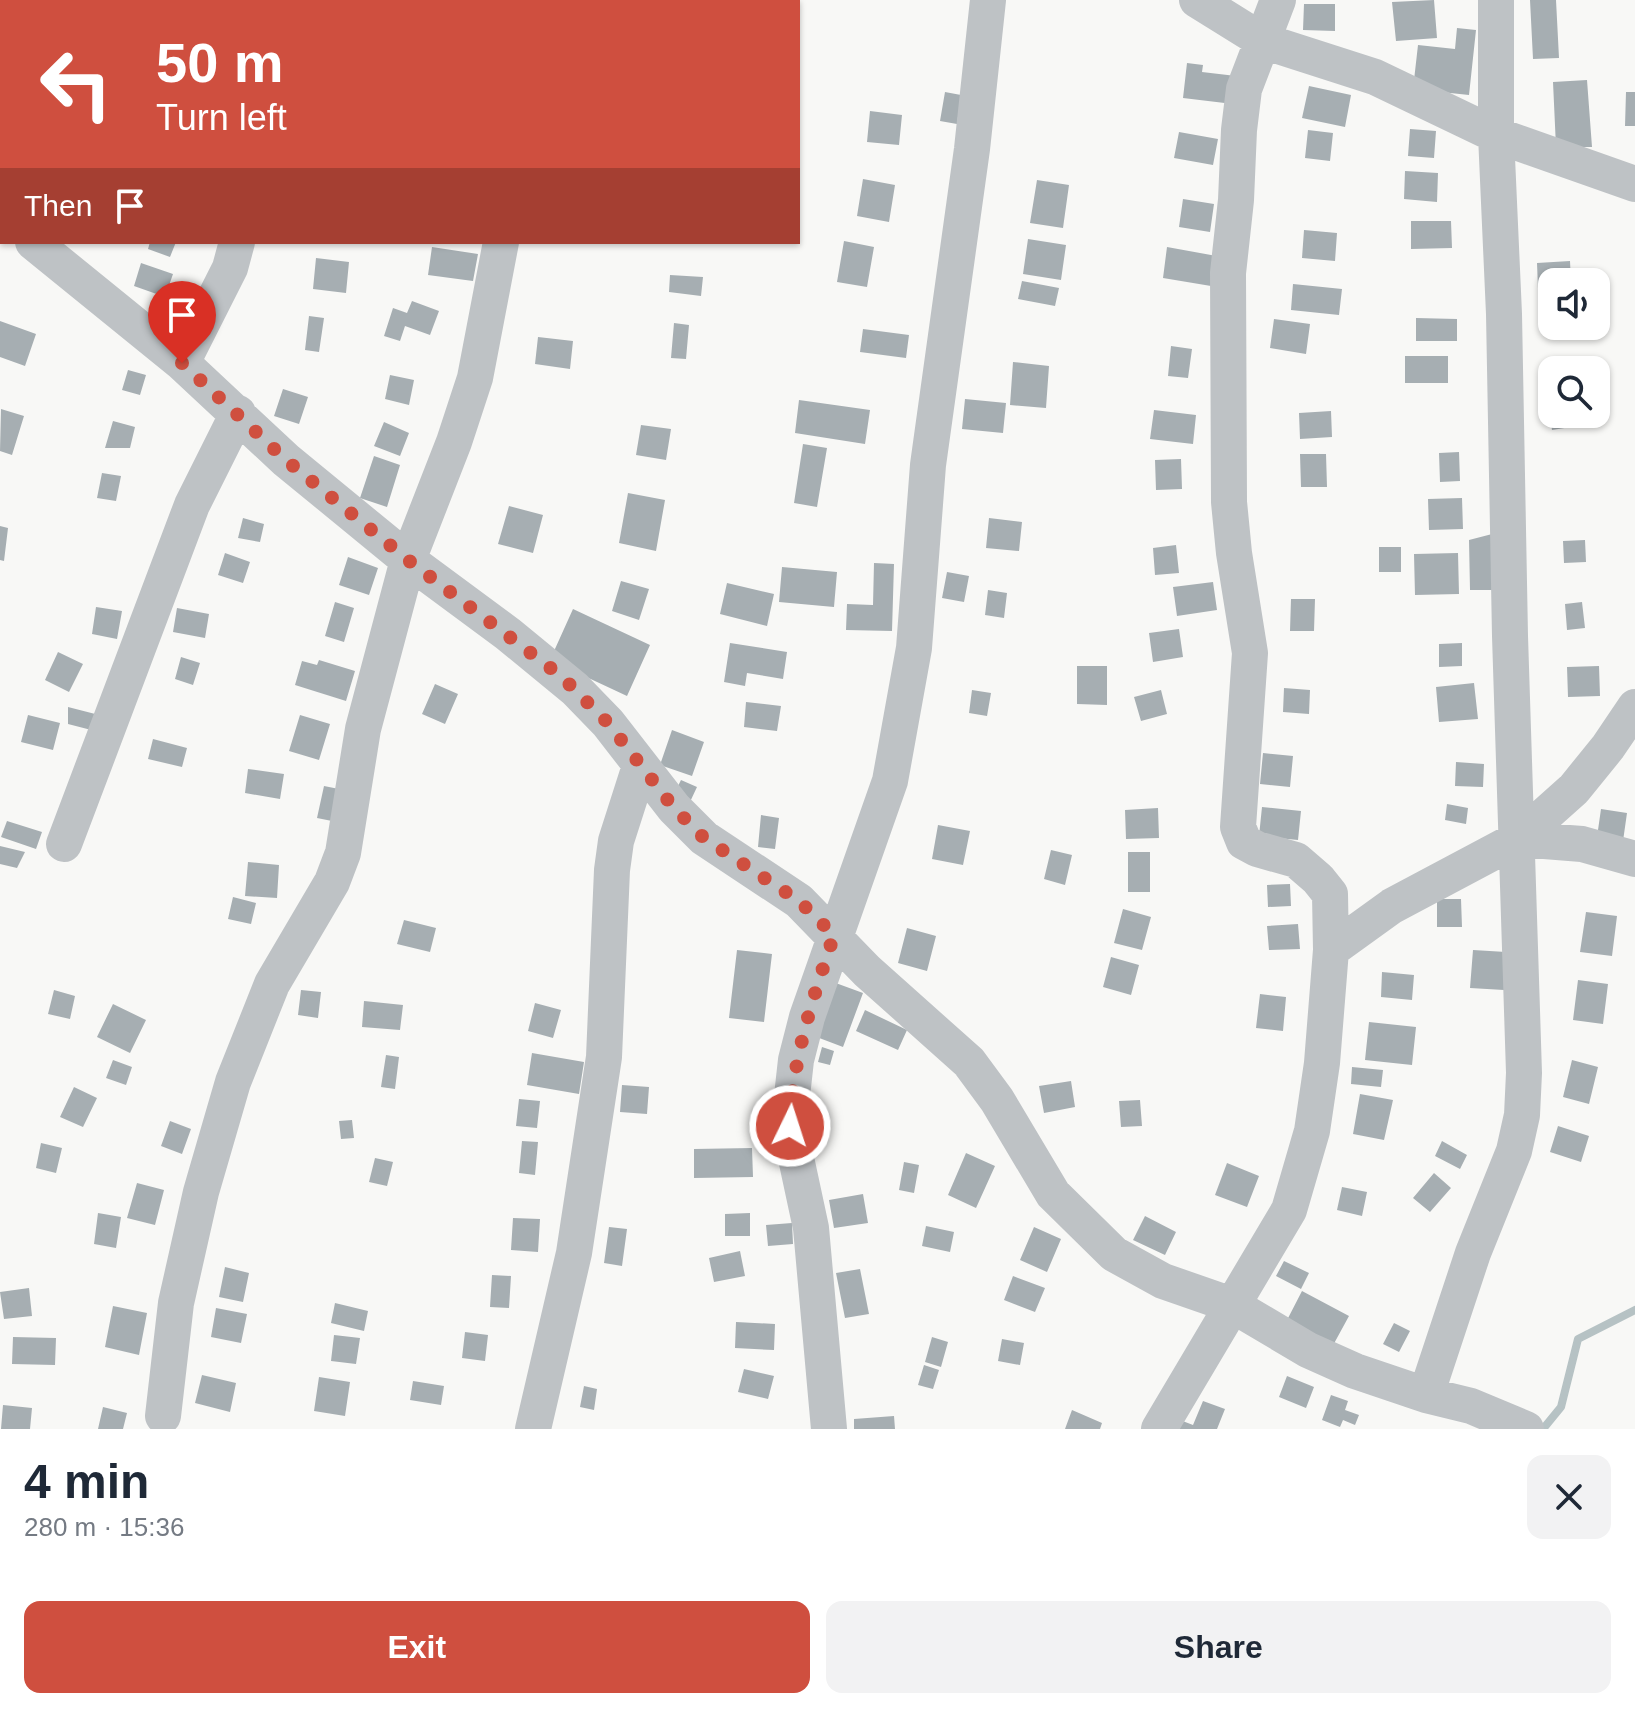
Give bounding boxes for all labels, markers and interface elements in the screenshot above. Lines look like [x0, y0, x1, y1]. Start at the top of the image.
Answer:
text: 50 m [156, 31, 284, 94]
icon: left [24, 32, 128, 136]
text: Turn left [156, 97, 287, 138]
icon: arrive [108, 184, 152, 228]
text: Then [24, 189, 92, 222]
map controls [1538, 268, 1610, 428]
button: sound [1538, 268, 1610, 340]
pin [148, 281, 216, 363]
icon: arrive [160, 293, 204, 337]
button: search [1538, 356, 1610, 428]
position arrow [748, 1084, 832, 1168]
text: 4 min [24, 1455, 149, 1508]
button: close [1527, 1455, 1611, 1539]
text: 280 m · 15:36 [24, 1512, 184, 1542]
button: Exit [24, 1601, 810, 1693]
button: Share [826, 1601, 1611, 1693]

